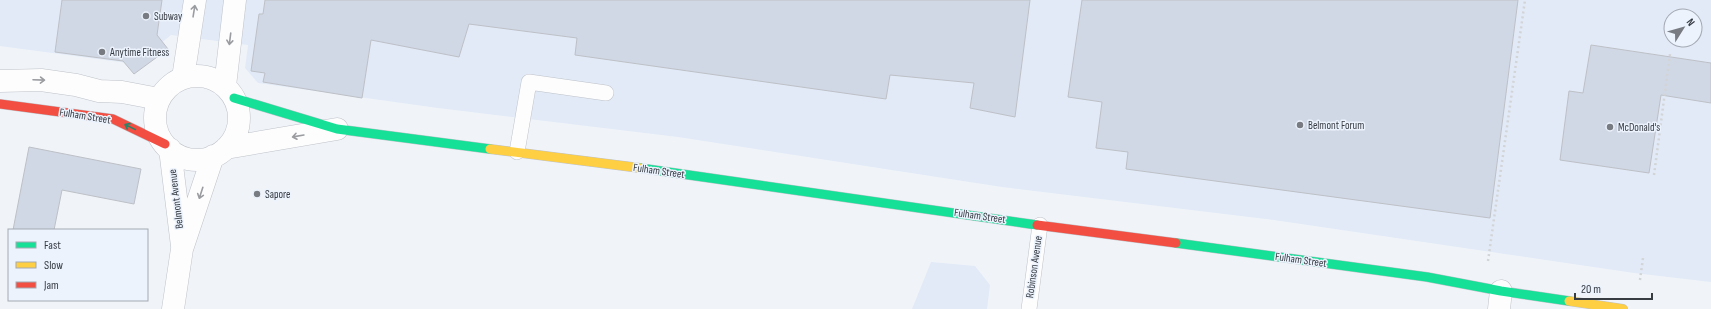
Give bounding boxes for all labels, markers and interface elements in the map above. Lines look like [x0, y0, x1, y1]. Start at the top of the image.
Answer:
one-way arrow [190, 5, 198, 18]
north arrow [1663, 8, 1703, 48]
place label: Subway [154, 10, 183, 23]
marker: Subway [141, 11, 151, 21]
text: N [1684, 16, 1698, 29]
one-way arrow [226, 32, 234, 45]
place label: Anytime Fitness [109, 46, 169, 59]
marker: Anytime Fitness [97, 47, 107, 57]
one-way arrow [32, 77, 45, 84]
street label: Fulham Street [58, 106, 112, 127]
place label: Belmont Forum [1308, 119, 1364, 132]
marker: Belmont Forum [1295, 120, 1305, 130]
place label: McDonald's [1618, 121, 1660, 134]
marker: McDonald's [1605, 122, 1615, 132]
one-way arrow [124, 123, 136, 130]
one-way arrow [292, 132, 305, 140]
street label: Fulham Street [632, 161, 686, 181]
street label: Belmont Avenue [166, 169, 186, 229]
one-way arrow [197, 187, 204, 200]
place label: Sapore [265, 188, 290, 201]
marker: Sapore [252, 189, 262, 199]
street label: Fulham Street [953, 206, 1007, 226]
legend [8, 229, 148, 301]
street label: Robinson Avenue [1023, 235, 1045, 299]
text: Fast [44, 238, 61, 253]
street label: Fulham Street [1274, 250, 1328, 270]
text: Slow [44, 258, 63, 273]
scale bar [1575, 275, 1652, 301]
text: Jam [43, 278, 59, 293]
text: 20 m [1581, 282, 1601, 297]

